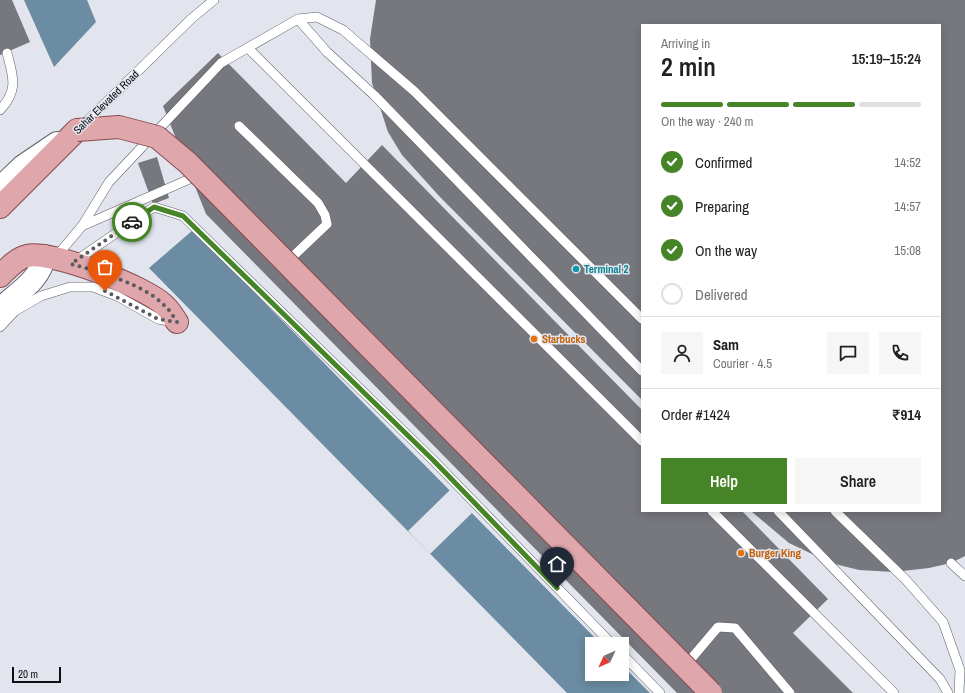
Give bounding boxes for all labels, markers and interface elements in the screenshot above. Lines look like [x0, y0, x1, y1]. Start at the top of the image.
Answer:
text: Arriving in [661, 35, 710, 52]
text: 15:19–15:24 [852, 48, 921, 69]
text: 2 min [661, 49, 716, 84]
street label: Sahar Elevated Road [70, 67, 142, 137]
text: On the way · 240 m [661, 113, 753, 130]
icon: check [661, 151, 683, 173]
text: Confirmed [695, 152, 752, 173]
text: 14:52 [894, 154, 921, 171]
icon: check [661, 195, 683, 217]
text: Preparing [695, 196, 749, 217]
text: 14:57 [894, 198, 921, 215]
courier [112, 202, 152, 242]
icon: car [121, 211, 143, 233]
icon: check [661, 239, 683, 261]
text: On the way [695, 240, 757, 261]
text: 15:08 [894, 242, 921, 259]
pin [88, 250, 122, 291]
icon: bag [94, 256, 116, 278]
place label: Terminal 2 [584, 262, 628, 276]
marker: Terminal 2 [571, 264, 581, 274]
text: Delivered [695, 284, 748, 305]
place label: Starbucks [542, 332, 586, 346]
button: person [661, 332, 703, 374]
button: chat [827, 332, 869, 374]
button: phone [879, 332, 921, 374]
marker: Starbucks [529, 334, 539, 344]
text: Sam [713, 334, 739, 355]
text: Courier · 4.5 [713, 355, 772, 372]
text: Order #1424 [661, 404, 730, 425]
text: ₹914 [892, 404, 921, 425]
button: Help [661, 458, 787, 504]
button: Share [795, 458, 921, 504]
place label: Burger King [749, 546, 802, 560]
pin [540, 547, 574, 588]
marker: Burger King [736, 548, 746, 558]
icon: home [546, 553, 568, 575]
north arrow [585, 637, 629, 681]
map controls [585, 637, 629, 681]
scale bar [12, 665, 61, 684]
text: 20 m [18, 667, 38, 681]

